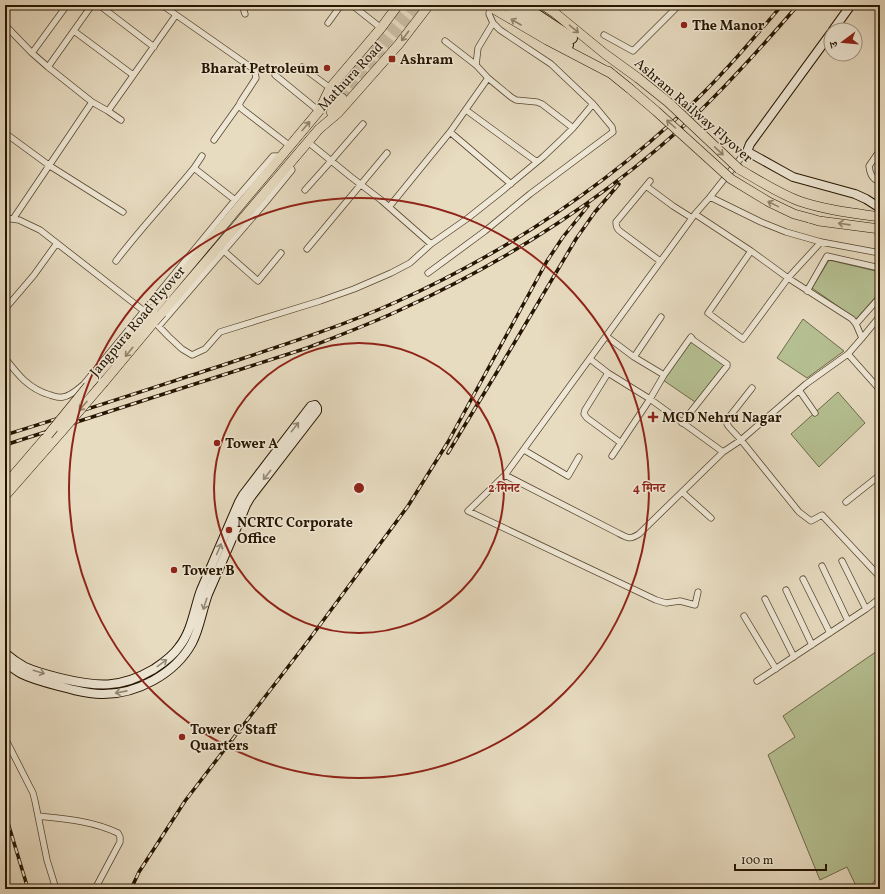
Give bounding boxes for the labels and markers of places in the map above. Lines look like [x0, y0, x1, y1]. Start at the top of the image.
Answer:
place label: The Manor [692, 17, 765, 36]
marker: The Manor [679, 20, 689, 30]
place label: Ashram [400, 51, 454, 70]
marker: Ashram [387, 54, 397, 64]
place label: Bharat Petroleum [201, 60, 319, 79]
marker: Bharat Petroleum [322, 63, 332, 73]
place label: MCD Nehru Nagar [662, 409, 782, 428]
marker: MCD Nehru Nagar [647, 411, 659, 423]
place label: Tower A [225, 435, 278, 454]
marker: Tower A [212, 438, 222, 448]
centre of rings [352, 481, 366, 495]
place label: NCRTC Corporate Office [237, 514, 353, 549]
marker: NCRTC Corporate Office [224, 525, 234, 535]
place label: Tower B [182, 562, 235, 581]
marker: Tower B [169, 565, 179, 575]
place label: Tower C Staff Quarters [190, 721, 278, 756]
marker: Tower C Staff Quarters [177, 732, 187, 742]

